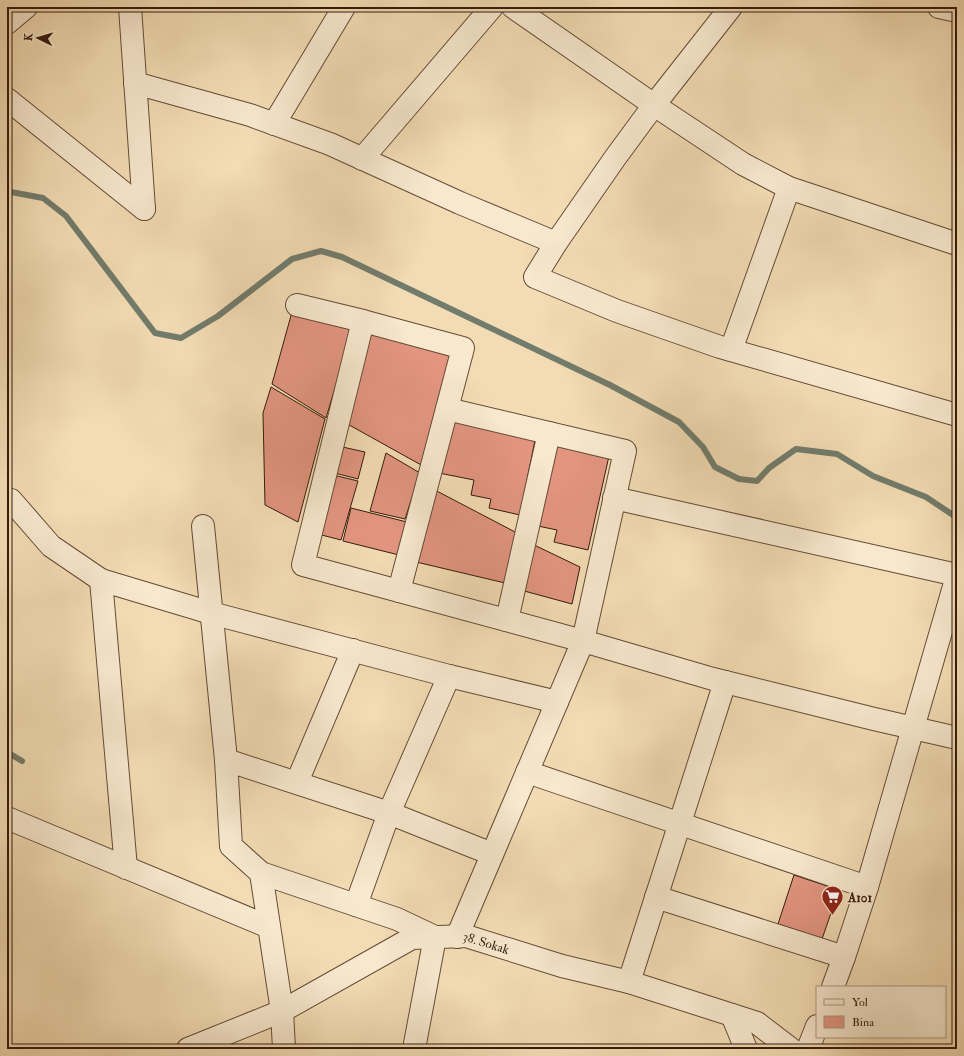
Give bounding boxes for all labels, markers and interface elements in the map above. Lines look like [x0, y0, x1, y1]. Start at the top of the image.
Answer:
north arrow [18, 18, 58, 58]
text: K [22, 31, 35, 42]
supermarket icon: A101 [819, 884, 845, 917]
place label: A101 [847, 890, 872, 906]
street label: 38. Sokak [461, 929, 512, 958]
legend [816, 986, 946, 1038]
text: Yol [852, 995, 868, 1010]
text: Bina [852, 1015, 875, 1030]

